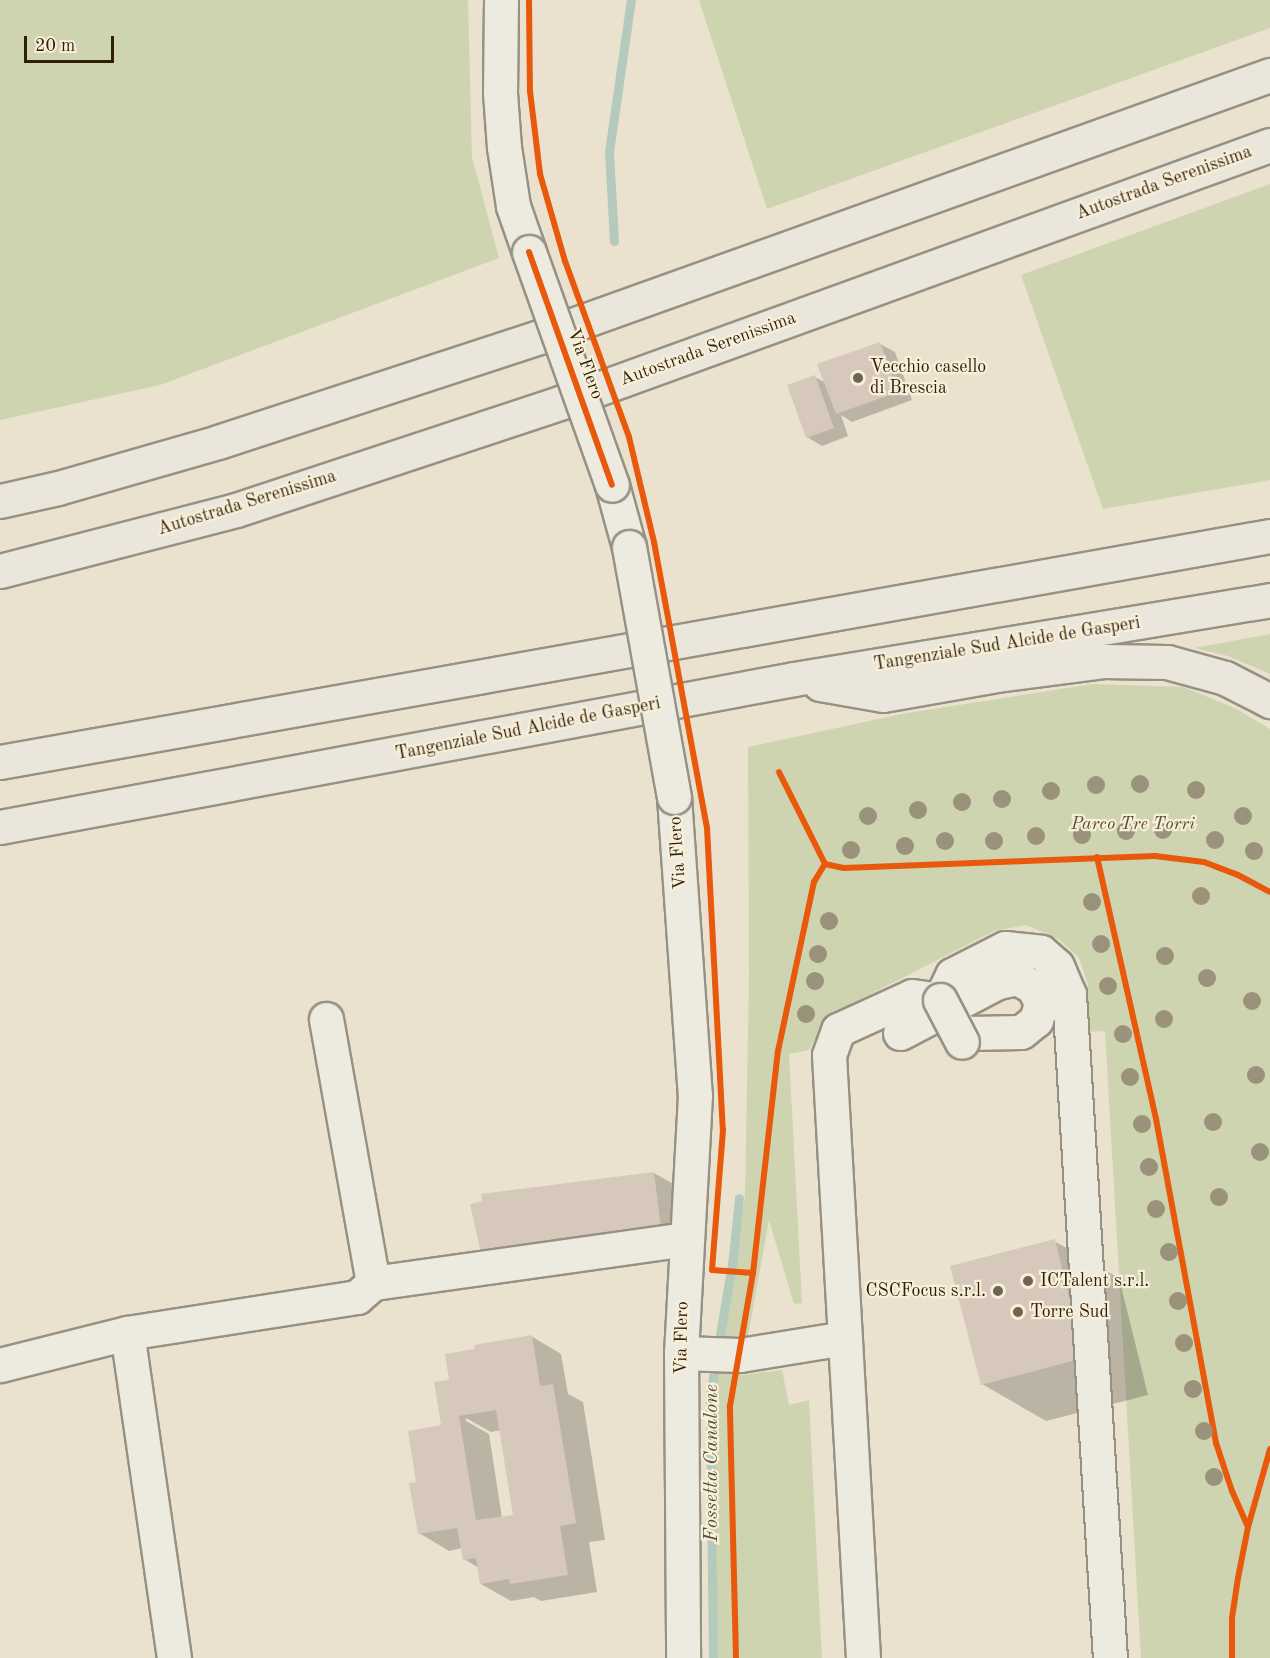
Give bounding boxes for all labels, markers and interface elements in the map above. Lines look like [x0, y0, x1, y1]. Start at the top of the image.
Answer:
scale bar [27, 24, 117, 62]
text: 20 m [35, 37, 75, 55]
street label: Autostrada Serenissima [1073, 141, 1255, 225]
street label: Autostrada Serenissima [617, 307, 799, 391]
street label: Via Flero [562, 326, 608, 402]
place label: Vecchio casello di Brescia [870, 357, 986, 400]
marker: Vecchio casello di Brescia [851, 371, 865, 385]
street label: Autostrada Serenissima [155, 466, 339, 540]
street label: Tangenziale Sud Alcide de Gasperi [872, 612, 1142, 676]
street label: Tangenziale Sud Alcide de Gasperi [394, 693, 662, 765]
park label: Parco Tre Torri [1071, 813, 1195, 835]
street label: Via Flero [665, 816, 691, 890]
place label: ICTalent s.r.l. [1040, 1270, 1149, 1292]
marker: ICTalent s.r.l. [1021, 1274, 1035, 1288]
place label: CSCFocus s.r.l. [865, 1280, 986, 1302]
marker: CSCFocus s.r.l. [991, 1284, 1005, 1298]
street label: Via Flero [671, 1301, 693, 1375]
place label: Torre Sud [1030, 1301, 1109, 1323]
marker: Torre Sud [1011, 1305, 1025, 1319]
water label: Fossetta Canalone [700, 1384, 724, 1542]

